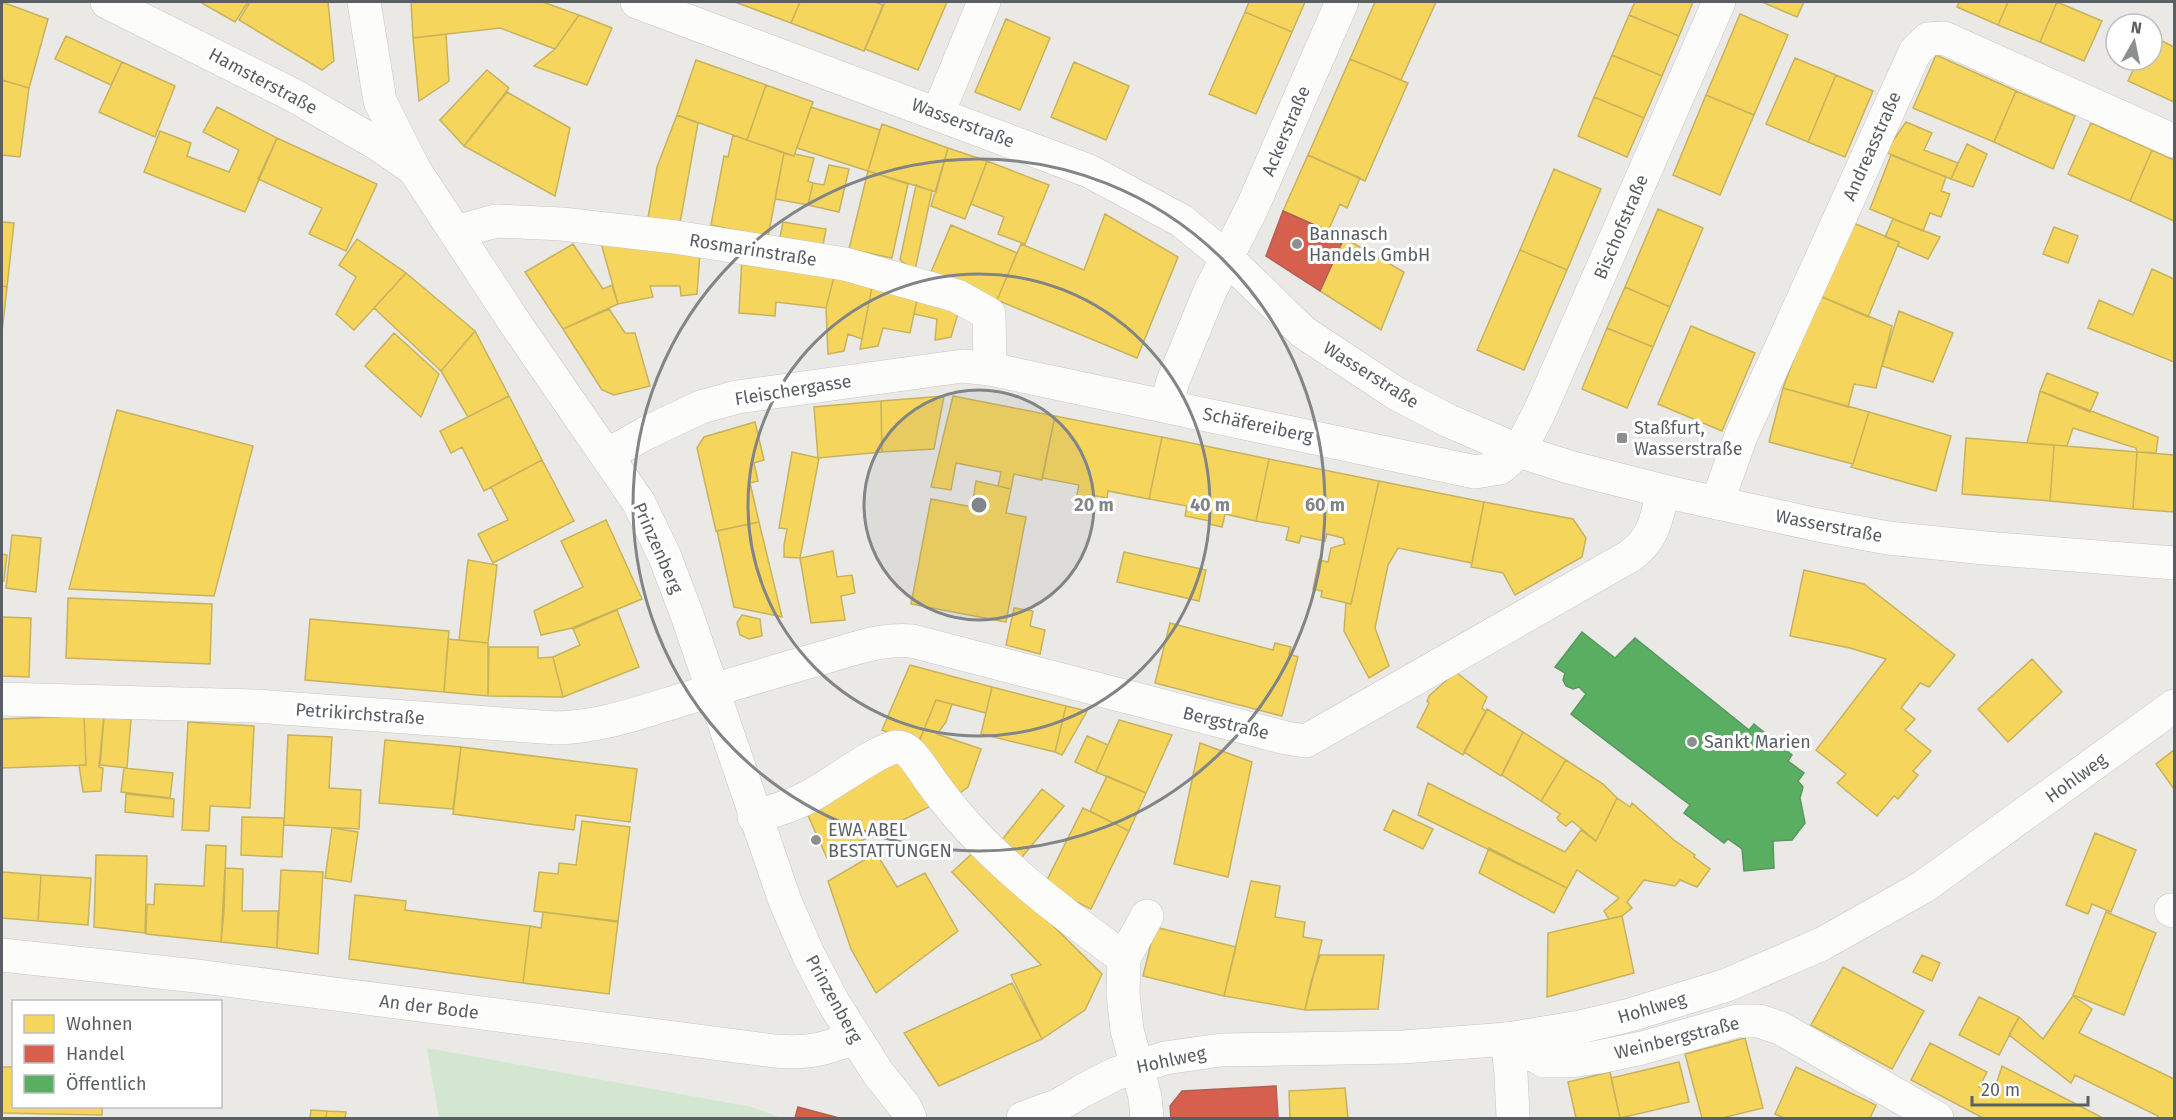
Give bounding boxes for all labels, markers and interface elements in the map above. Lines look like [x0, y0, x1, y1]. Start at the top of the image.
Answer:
north arrow [2104, 12, 2164, 72]
text: N [2130, 17, 2143, 38]
street label: Hamsterstraße [205, 43, 321, 119]
street label: Ackerstraße [1257, 83, 1315, 179]
street label: Andreasstraße [1838, 88, 1906, 204]
street label: Wasserstraße [908, 93, 1018, 153]
street label: Bischofstraße [1589, 171, 1653, 283]
place label: Bannasch Handels GmbH [1309, 223, 1430, 266]
street label: Rosmarinstraße [688, 229, 818, 271]
marker: Bannasch Handels GmbH [1290, 237, 1304, 251]
street label: Wasserstraße [1319, 337, 1423, 413]
street label: Fleischergasse [733, 370, 853, 410]
street label: Schäfereiberg [1201, 403, 1316, 448]
place label: Staßfurt, Wasserstraße [1634, 417, 1743, 460]
marker: Staßfurt, Wasserstraße [1615, 431, 1629, 445]
text: 20 m [1074, 494, 1114, 516]
text: 40 m [1190, 494, 1230, 516]
text: 60 m [1305, 494, 1345, 516]
centre of rings [969, 495, 989, 515]
street label: Prinzenberg [628, 499, 688, 598]
street label: Wasserstraße [1774, 505, 1884, 547]
street label: Petrikirchstraße [295, 699, 425, 729]
street label: Bergstraße [1181, 702, 1271, 744]
place label: Sankt Marien [1704, 731, 1811, 753]
marker: Sankt Marien [1685, 735, 1699, 749]
street label: Hohlweg [2041, 748, 2112, 808]
place label: EWA ABEL BESTATTUNGEN [828, 819, 952, 862]
marker: EWA ABEL BESTATTUNGEN [809, 833, 823, 847]
street label: Prinzenberg [801, 951, 868, 1047]
street label: Hohlweg [1615, 988, 1690, 1028]
street label: An der Bode [378, 990, 480, 1024]
legend [12, 1000, 222, 1108]
street label: Weinbergstraße [1612, 1012, 1742, 1064]
text: Wohnen [66, 1013, 133, 1035]
street label: Hohlweg [1134, 1042, 1208, 1078]
text: Handel [66, 1043, 124, 1065]
scale bar [1972, 1069, 2088, 1107]
text: Öffentlich [66, 1073, 147, 1095]
text: 20 m [1981, 1079, 2020, 1101]

